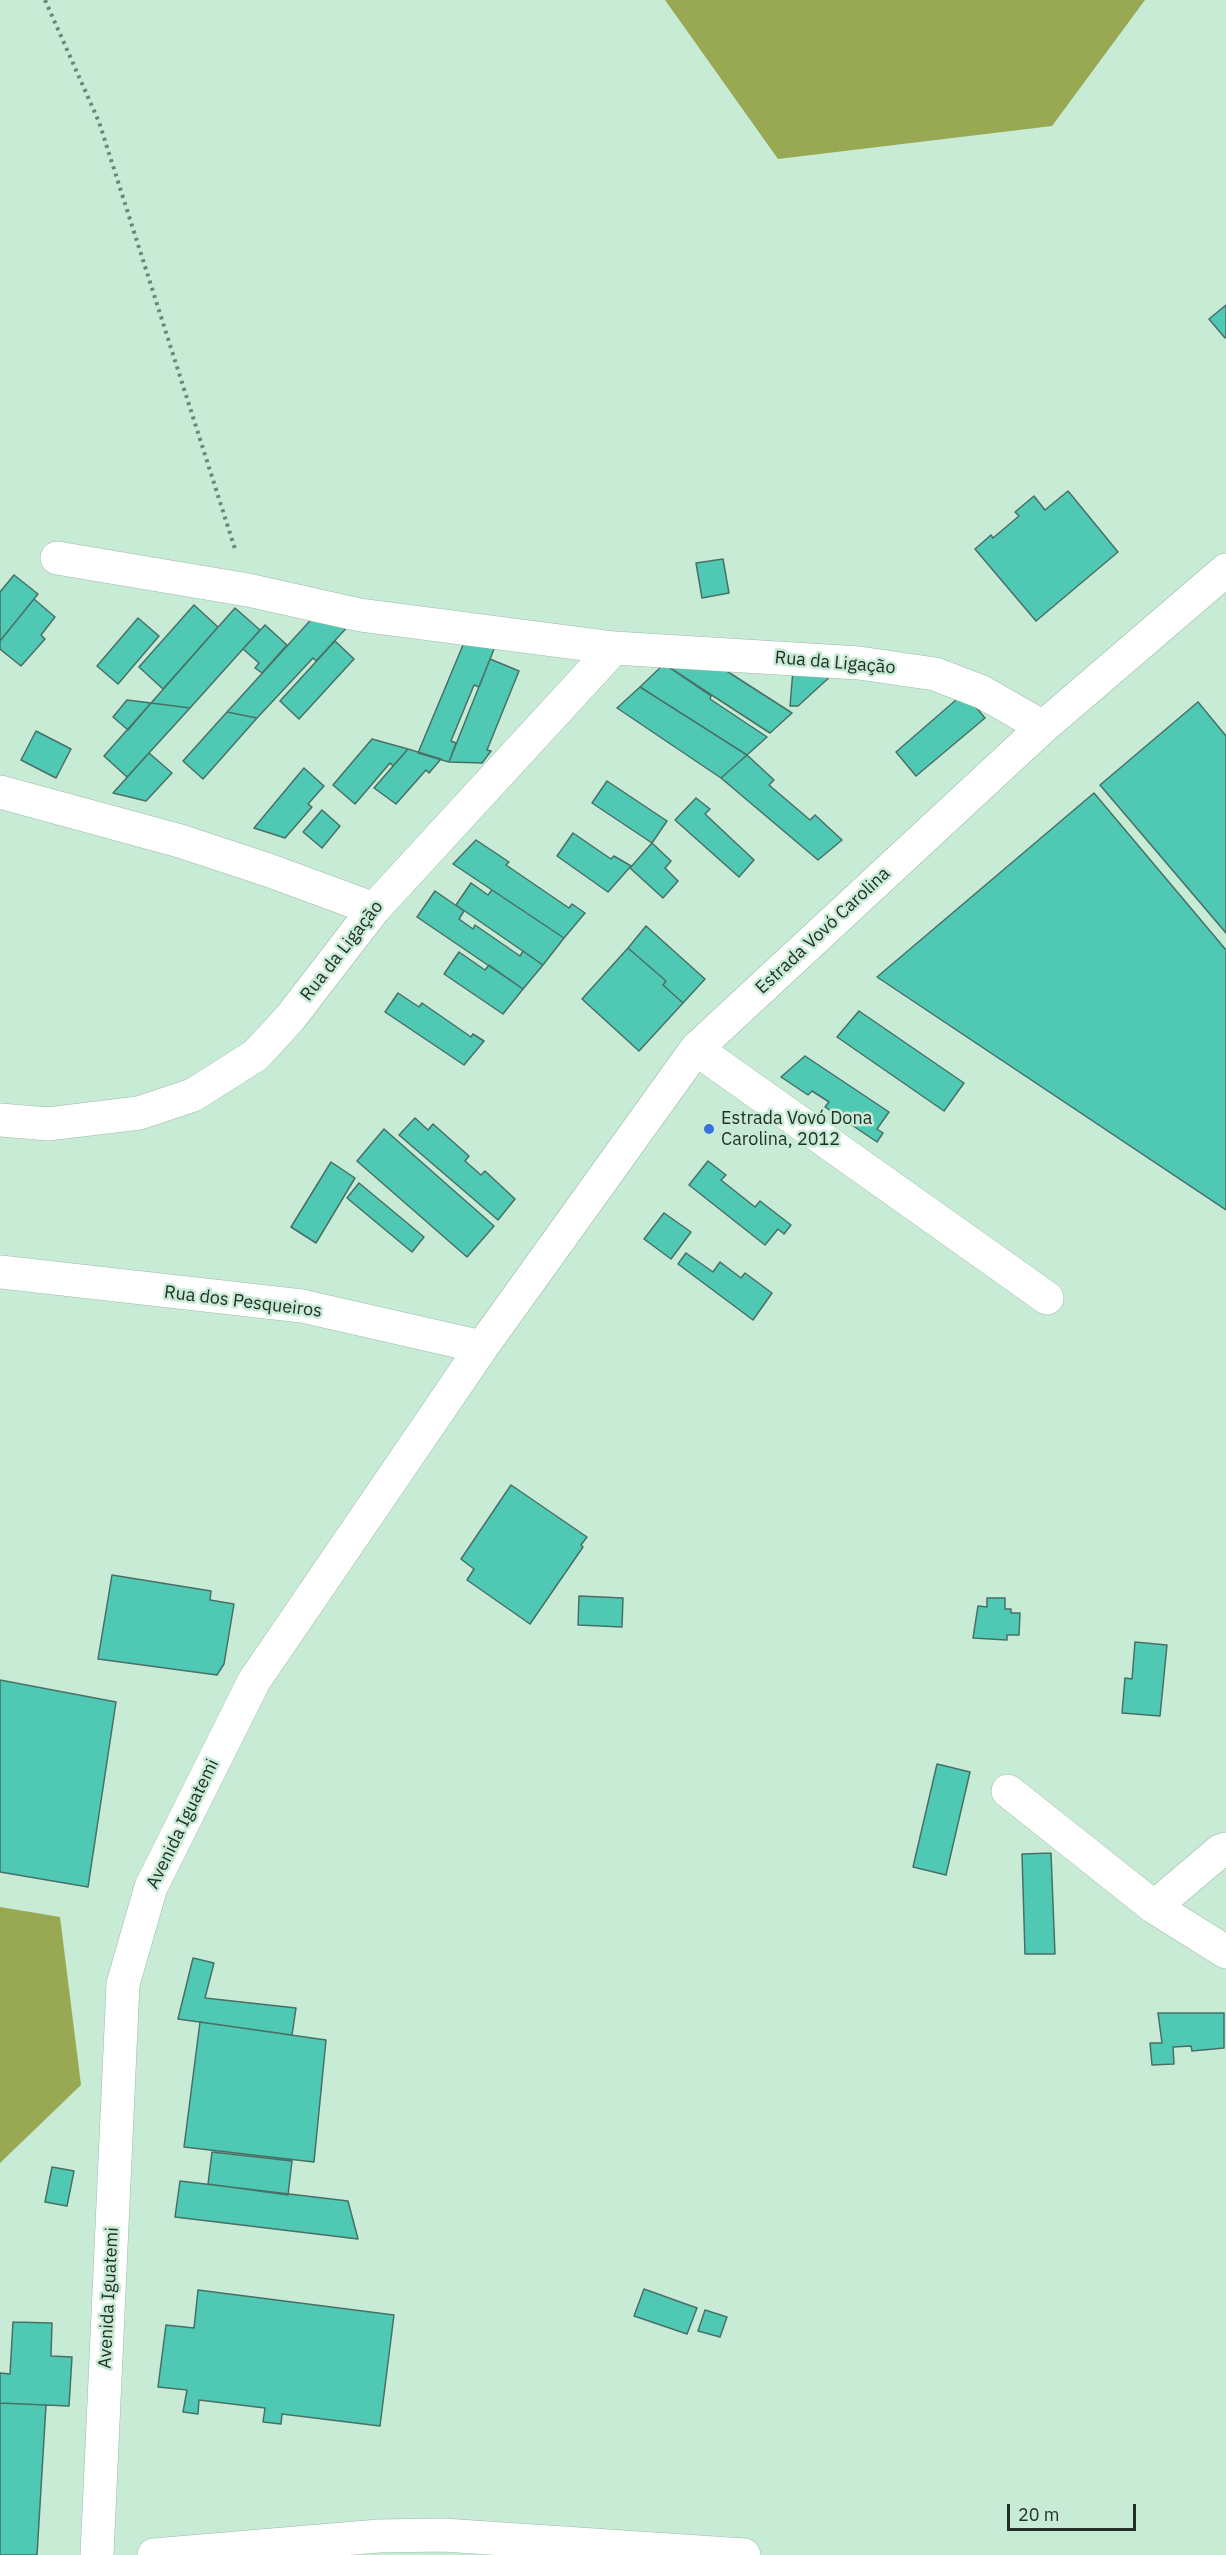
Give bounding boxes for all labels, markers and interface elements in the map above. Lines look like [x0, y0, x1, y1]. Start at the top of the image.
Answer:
street label: Rua da Ligação [774, 647, 896, 679]
street label: Estrada Vovó Carolina [751, 863, 895, 999]
street label: Rua da Ligação [296, 897, 388, 1005]
place label: Estrada Vovó Dona Carolina, 2012 [721, 1108, 872, 1150]
marker: Estrada Vovó Dona Carolina, 2012 [702, 1122, 716, 1136]
street label: Rua dos Pesqueiros [163, 1282, 323, 1322]
street label: Avenida Iguatemi [142, 1756, 224, 1892]
street label: Avenida Iguatemi [95, 2227, 123, 2369]
scale bar [1010, 2492, 1139, 2530]
text: 20 m [1018, 2503, 1060, 2526]

